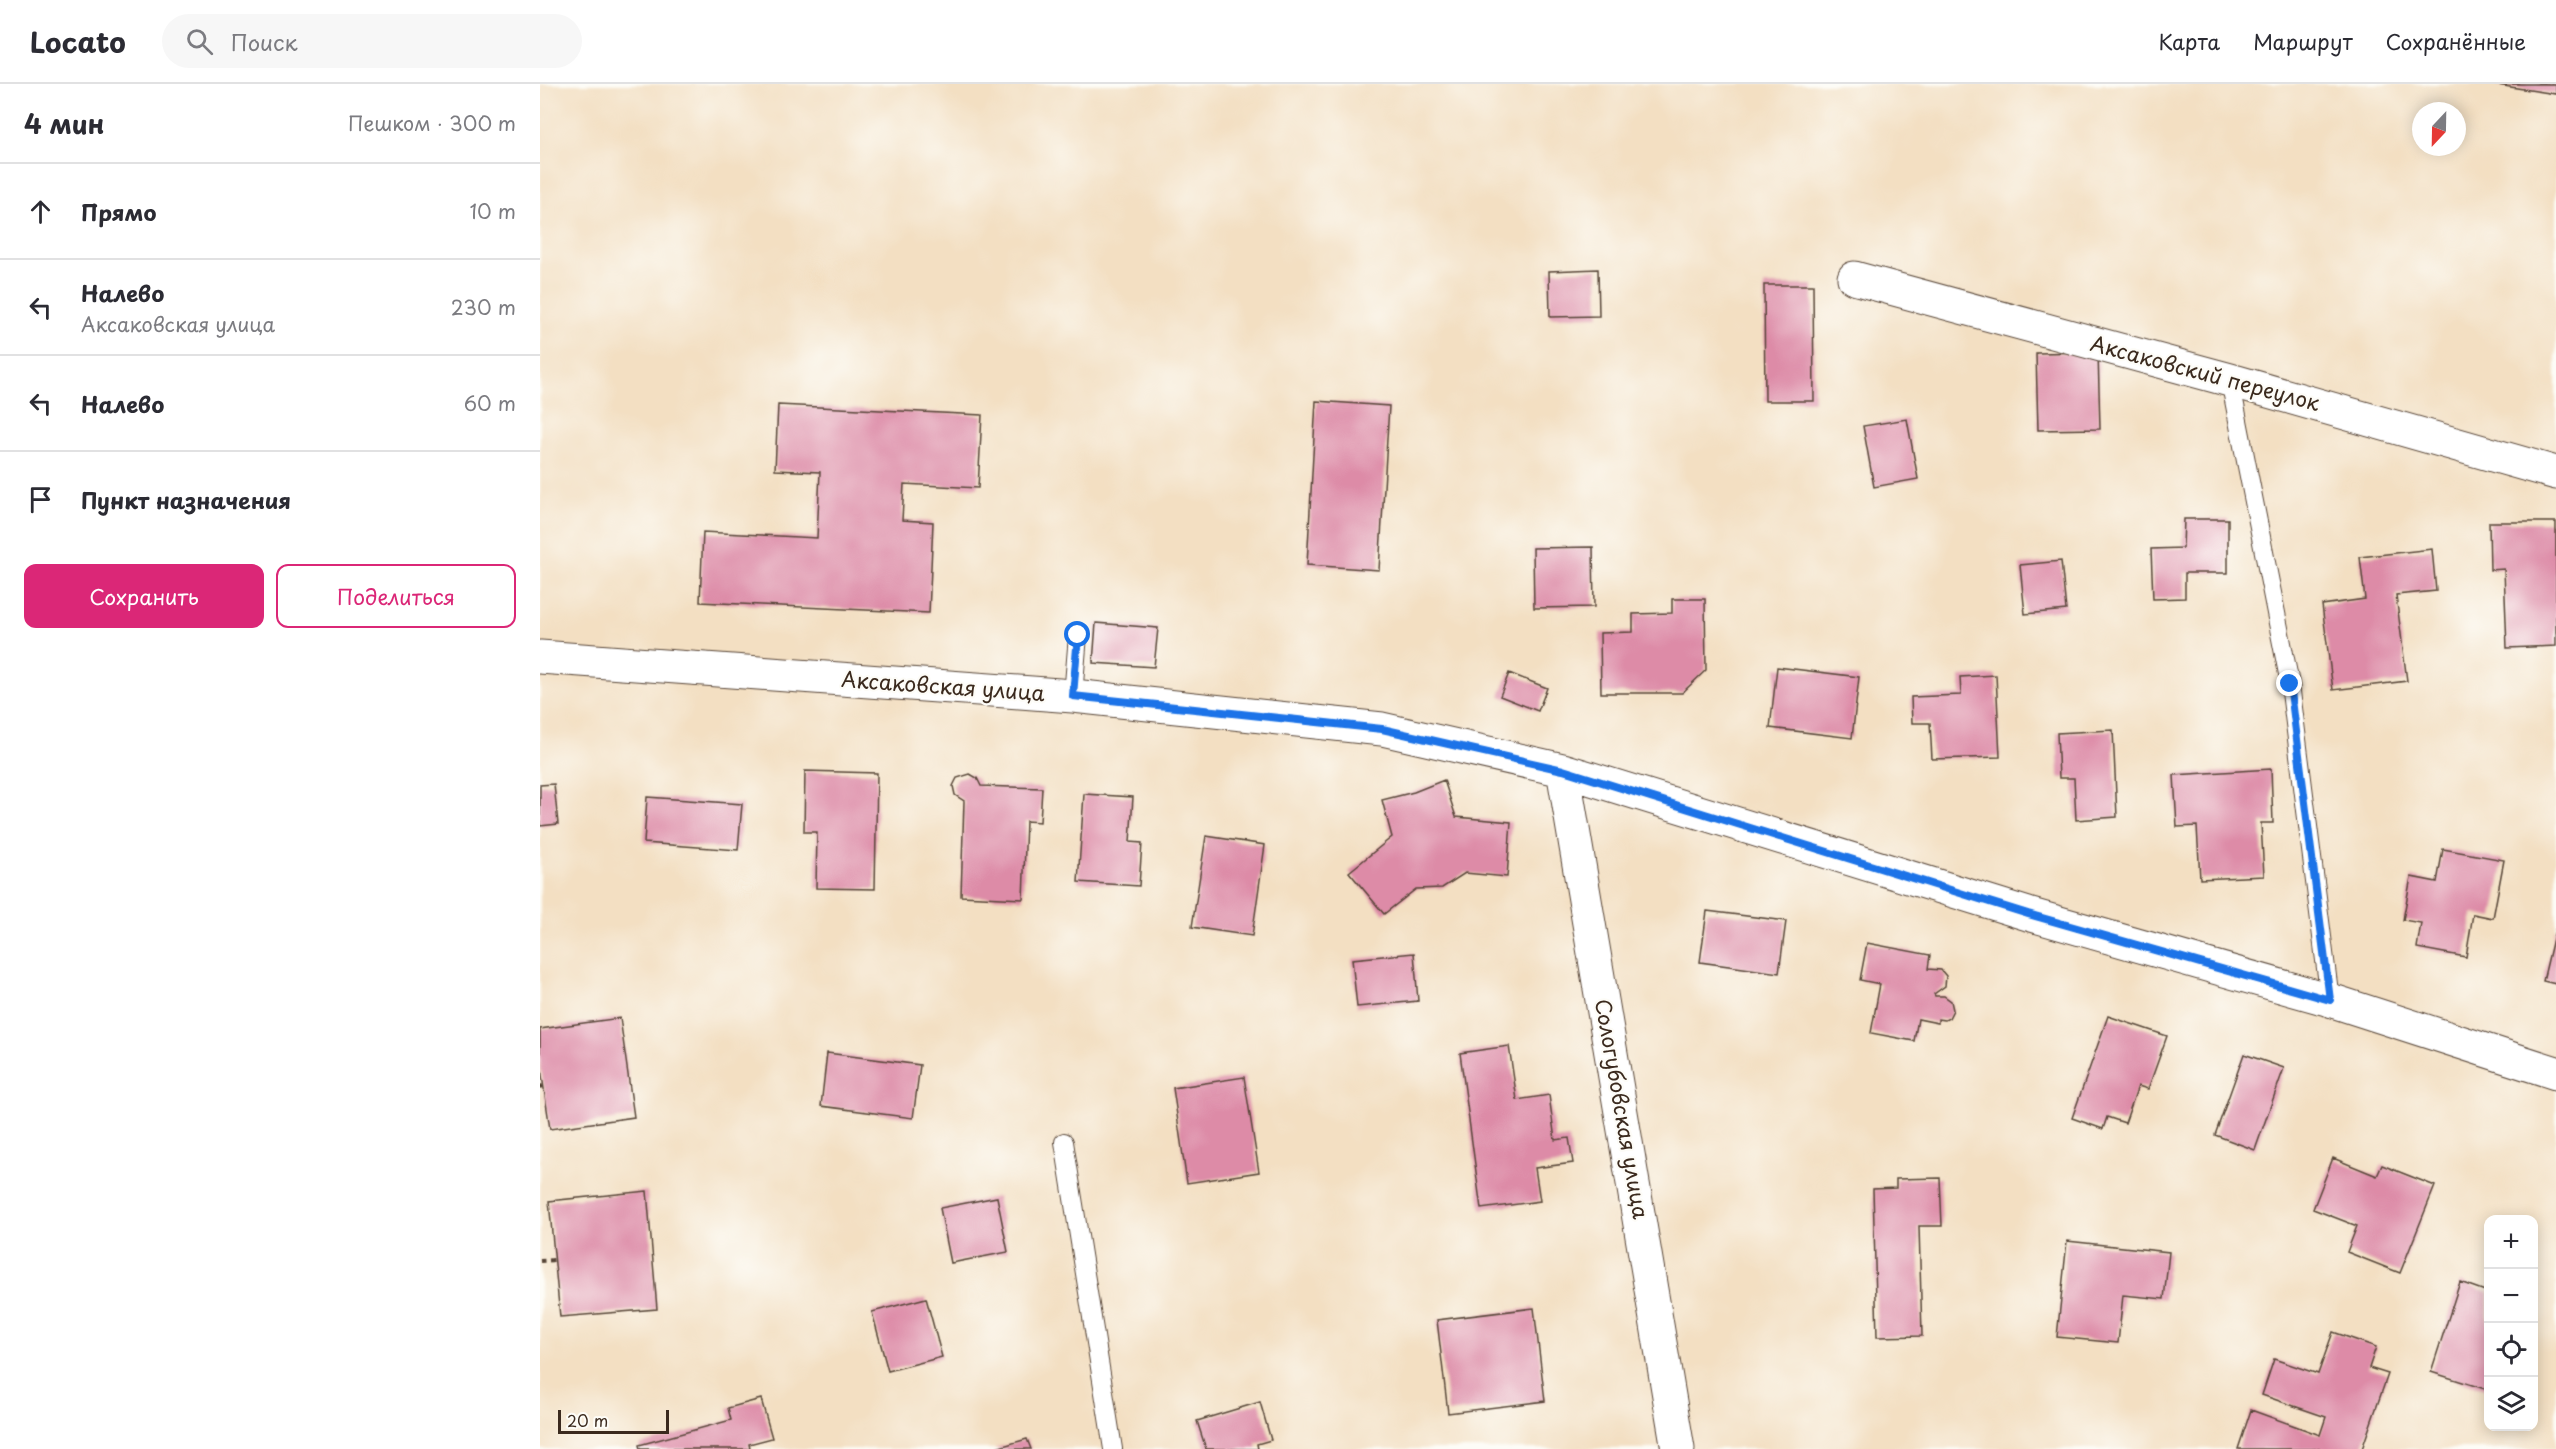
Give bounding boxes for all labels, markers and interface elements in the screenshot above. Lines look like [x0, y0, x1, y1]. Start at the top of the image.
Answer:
search box [162, 14, 582, 68]
text: Locato [30, 20, 126, 63]
icon: search [183, 25, 216, 58]
text: Поиск [231, 25, 298, 58]
text: Карта [2159, 25, 2220, 57]
text: Маршрут [2253, 25, 2353, 57]
text: Сохранённые [2386, 25, 2526, 57]
north arrow [2412, 102, 2466, 156]
text: 4 мин [24, 104, 105, 143]
text: Пешком · 300 m [348, 108, 516, 138]
icon: ahead [24, 195, 57, 228]
text: Прямо [81, 195, 156, 228]
text: 10 m [469, 196, 516, 226]
text: Налево [81, 276, 164, 309]
icon: left [24, 291, 57, 324]
text: 230 m [451, 292, 516, 322]
text: Аксаковская улица [81, 309, 275, 339]
street label: Аксаковский переулок [2087, 326, 2324, 418]
icon: left [24, 387, 57, 420]
text: Налево [81, 387, 164, 420]
text: 60 m [464, 388, 516, 418]
icon: arrive [24, 483, 57, 516]
text: Пункт назначения [81, 483, 291, 516]
button: Сохранить [24, 564, 264, 628]
button: Поделиться [276, 564, 516, 628]
route start [1064, 621, 1090, 647]
street label: Аксаковская улица [840, 662, 1047, 708]
route end [2276, 670, 2302, 696]
street label: Сологубовская улица [1588, 996, 1658, 1222]
map controls [2484, 1215, 2538, 1431]
button: + [2484, 1215, 2538, 1269]
button: − [2484, 1269, 2538, 1323]
button: locate [2484, 1323, 2538, 1377]
button: layers [2484, 1377, 2538, 1431]
scale bar [558, 1407, 669, 1434]
text: 20 m [567, 1408, 608, 1432]

